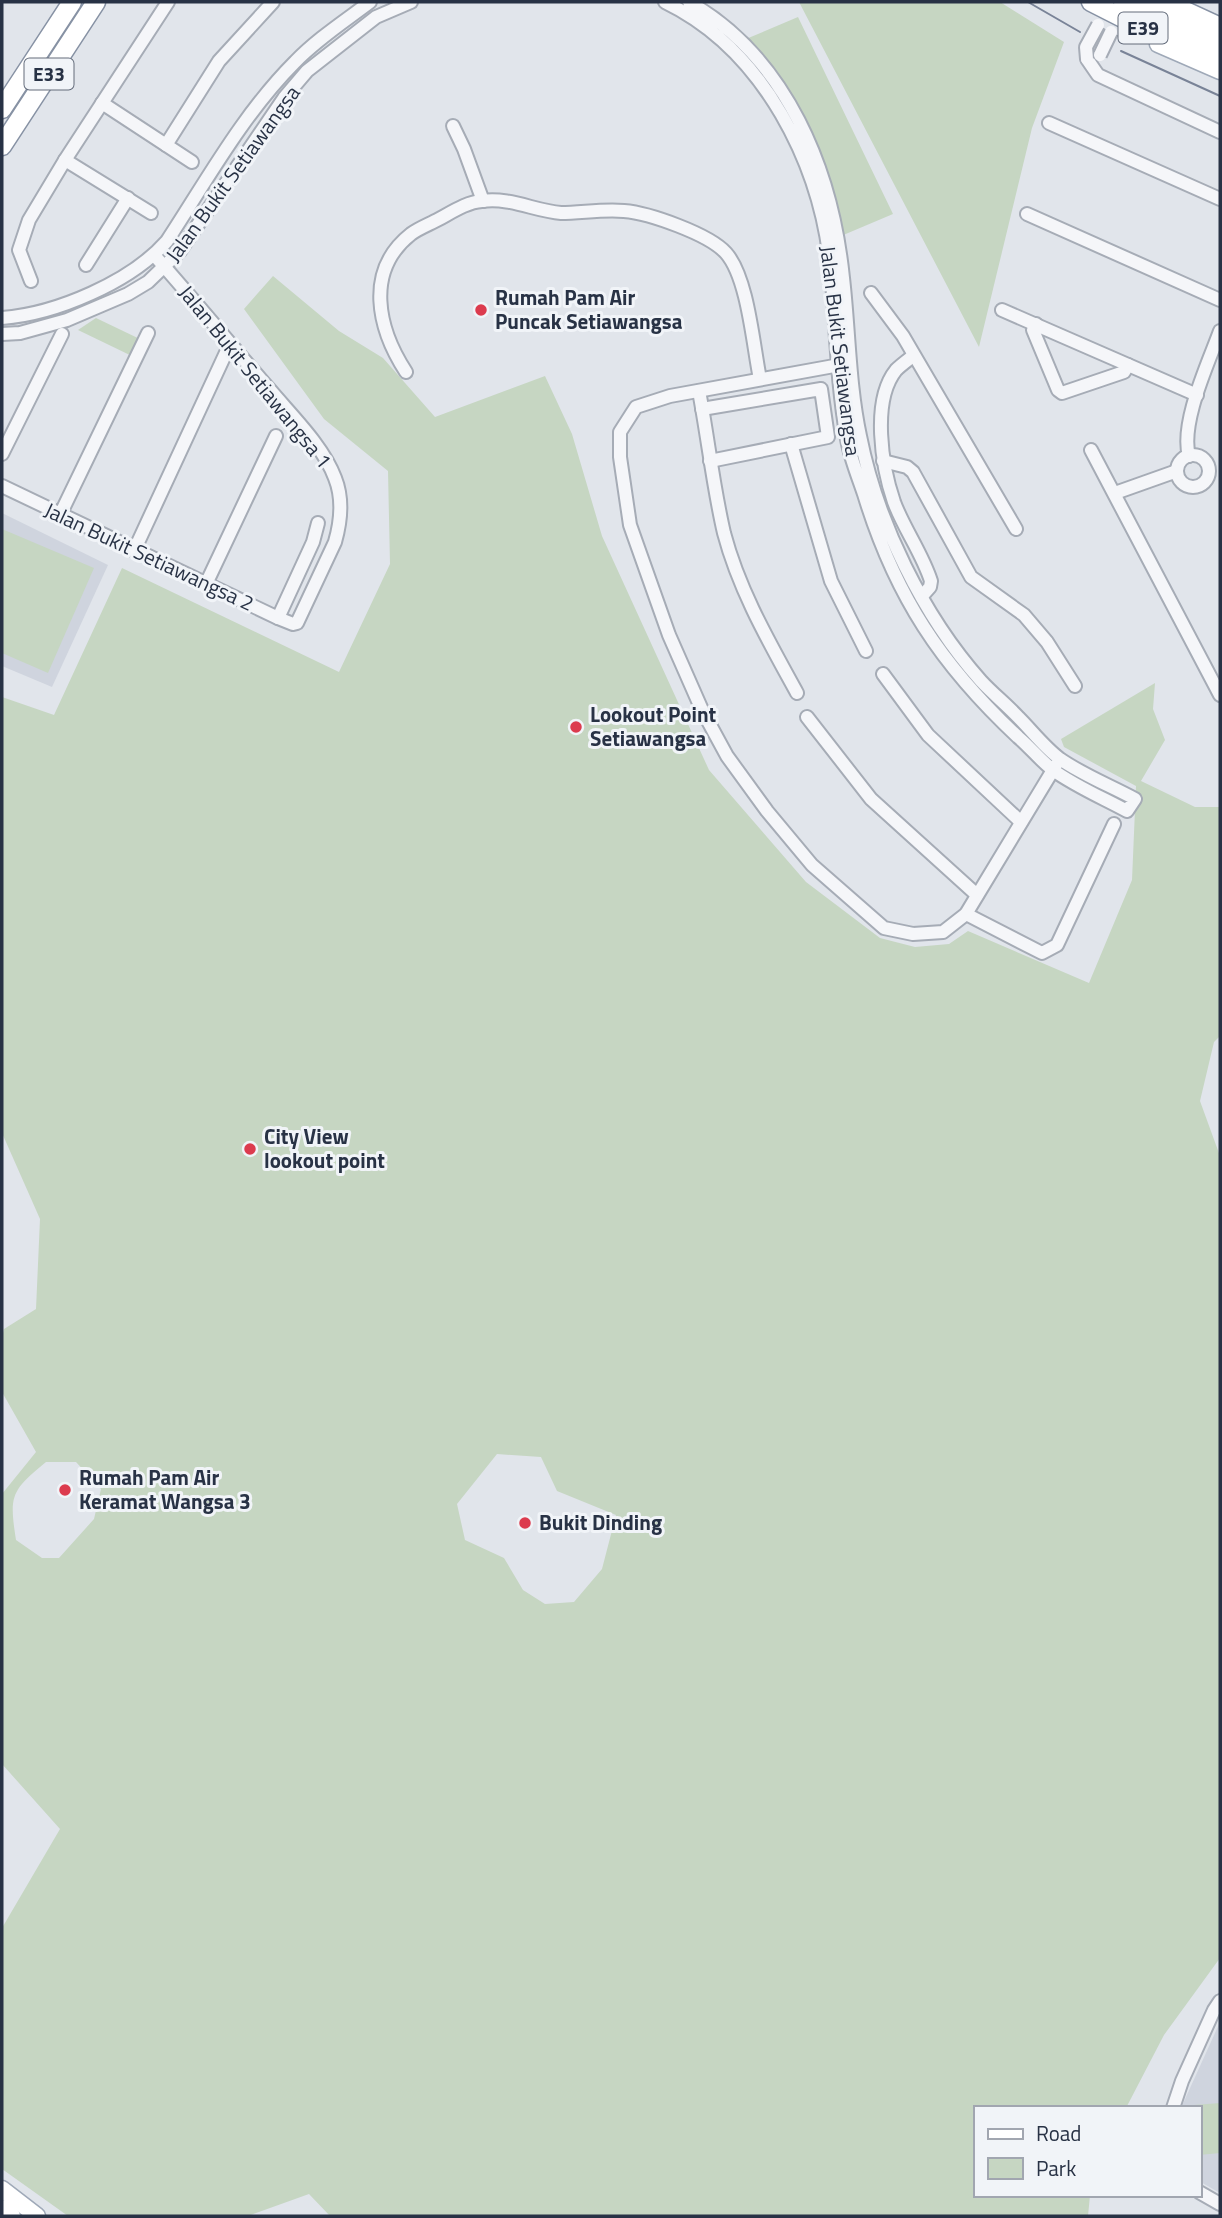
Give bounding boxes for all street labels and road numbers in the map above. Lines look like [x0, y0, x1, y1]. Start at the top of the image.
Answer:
road number: E39 [1118, 12, 1168, 44]
road number: E33 [24, 58, 74, 90]
street label: Jalan Bukit Setiawangsa [157, 78, 308, 268]
street label: Jalan Bukit Setiawangsa [812, 244, 870, 458]
street label: Jalan Bukit Setiawangsa 1 [172, 278, 340, 475]
street label: Jalan Bukit Setiawangsa 2 [39, 493, 260, 619]

